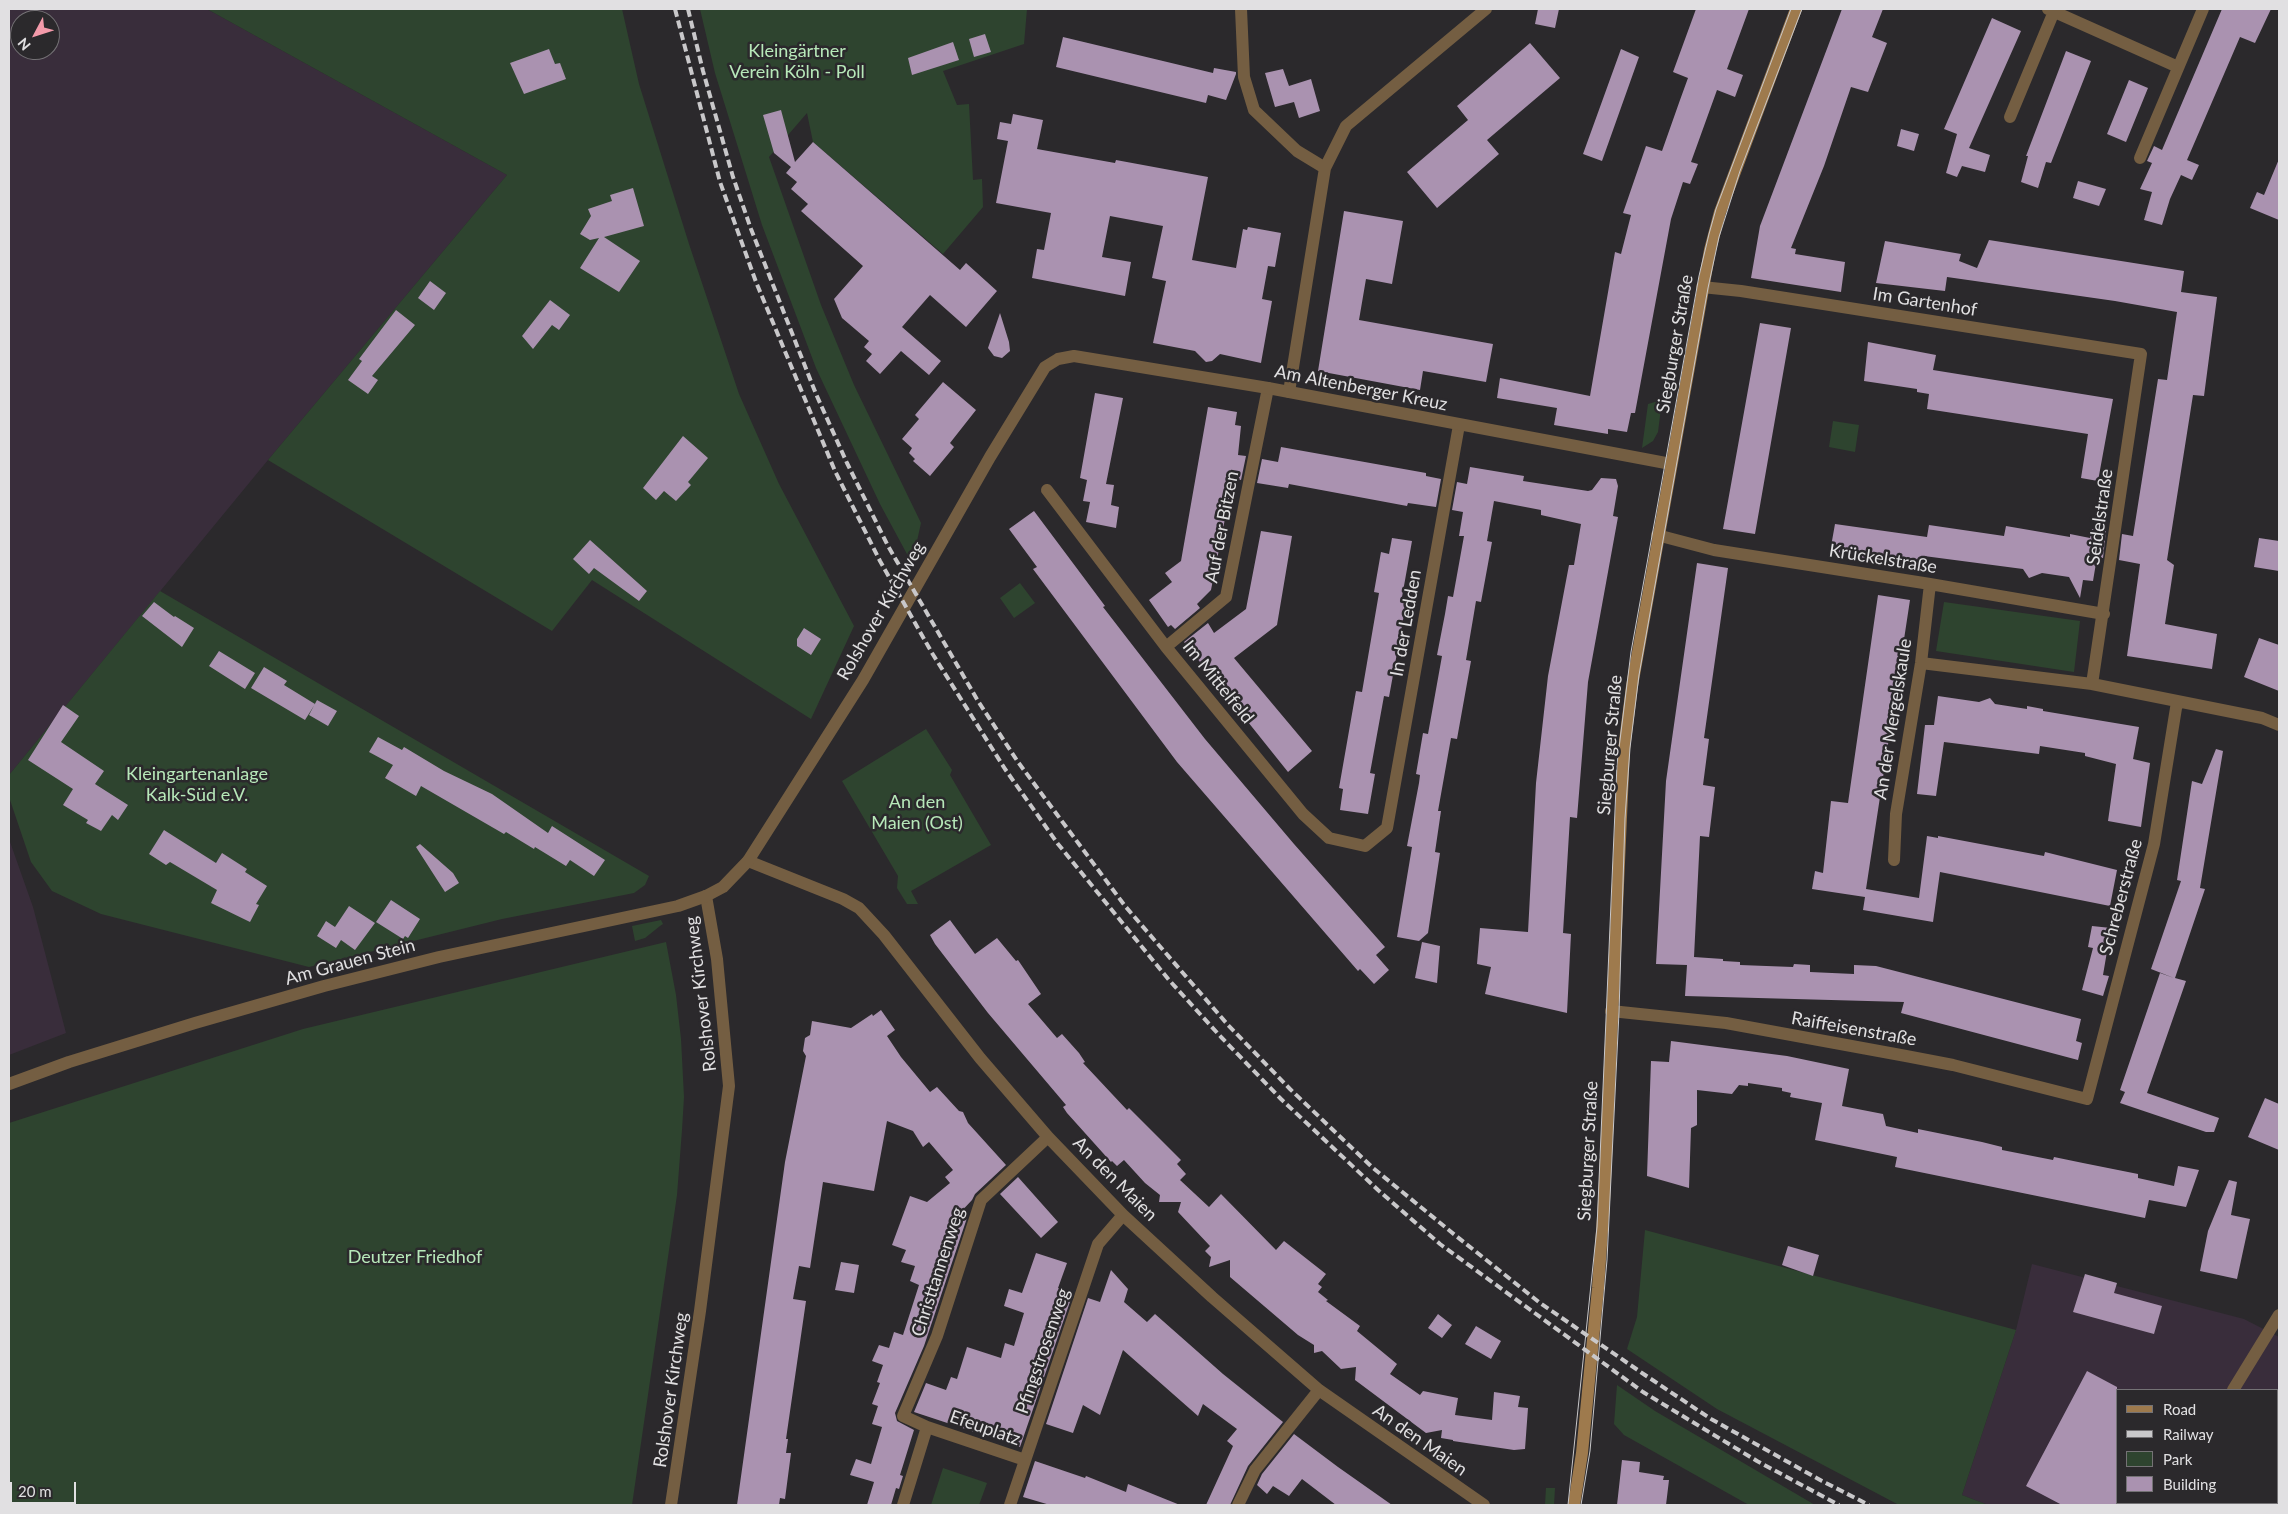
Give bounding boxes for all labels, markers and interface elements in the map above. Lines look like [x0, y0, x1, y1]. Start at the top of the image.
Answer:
north arrow [10, 10, 60, 60]
text: N [14, 35, 34, 54]
park label: Kleingärtner Verein Köln - Poll [729, 40, 865, 82]
street label: Siegburger Straße [1652, 273, 1698, 415]
street label: Im Gartenhof [1871, 283, 1979, 321]
street label: Am Altenberger Kreuz [1273, 361, 1449, 415]
street label: Seidelstraße [2083, 468, 2117, 566]
street label: Auf der Bitzen [1201, 469, 1243, 585]
street label: Rolshover Kirchweg [833, 538, 929, 684]
street label: Krückelstraße [1827, 540, 1939, 578]
street label: In der Ledden [1386, 568, 1426, 678]
street label: Im Mittelfeld [1178, 636, 1258, 728]
street label: An der Mergelskaule [1870, 637, 1916, 801]
street label: Siegburger Straße [1593, 674, 1627, 816]
park label: Kleingartenanlage Kalk-Süd e.V. [126, 763, 268, 806]
park label: An den Maien (Ost) [871, 791, 963, 834]
street label: Schreberstraße [2095, 836, 2147, 958]
street label: Rolshover Kirchweg [681, 915, 721, 1073]
street label: Am Grauen Stein [283, 934, 417, 990]
street label: Raiffeisenstraße [1790, 1007, 1918, 1051]
street label: Siegburger Straße [1574, 1080, 1602, 1222]
street label: An den Maien [1068, 1132, 1162, 1226]
street label: Christtannenweg [907, 1205, 969, 1339]
park label: Deutzer Friedhof [348, 1246, 482, 1268]
street label: Pfingstrosenweg [1011, 1285, 1075, 1417]
street label: Rolshover Kirchweg [649, 1311, 693, 1469]
legend [2116, 1389, 2278, 1504]
street label: An den Maien [1369, 1400, 1471, 1480]
text: Road [2163, 1400, 2196, 1418]
street label: Efeuplatz [947, 1406, 1023, 1450]
text: Railway [2163, 1425, 2214, 1443]
text: Park [2163, 1450, 2192, 1468]
scale bar [12, 1472, 79, 1504]
text: Building [2163, 1475, 2216, 1493]
text: 20 m [18, 1482, 52, 1500]

